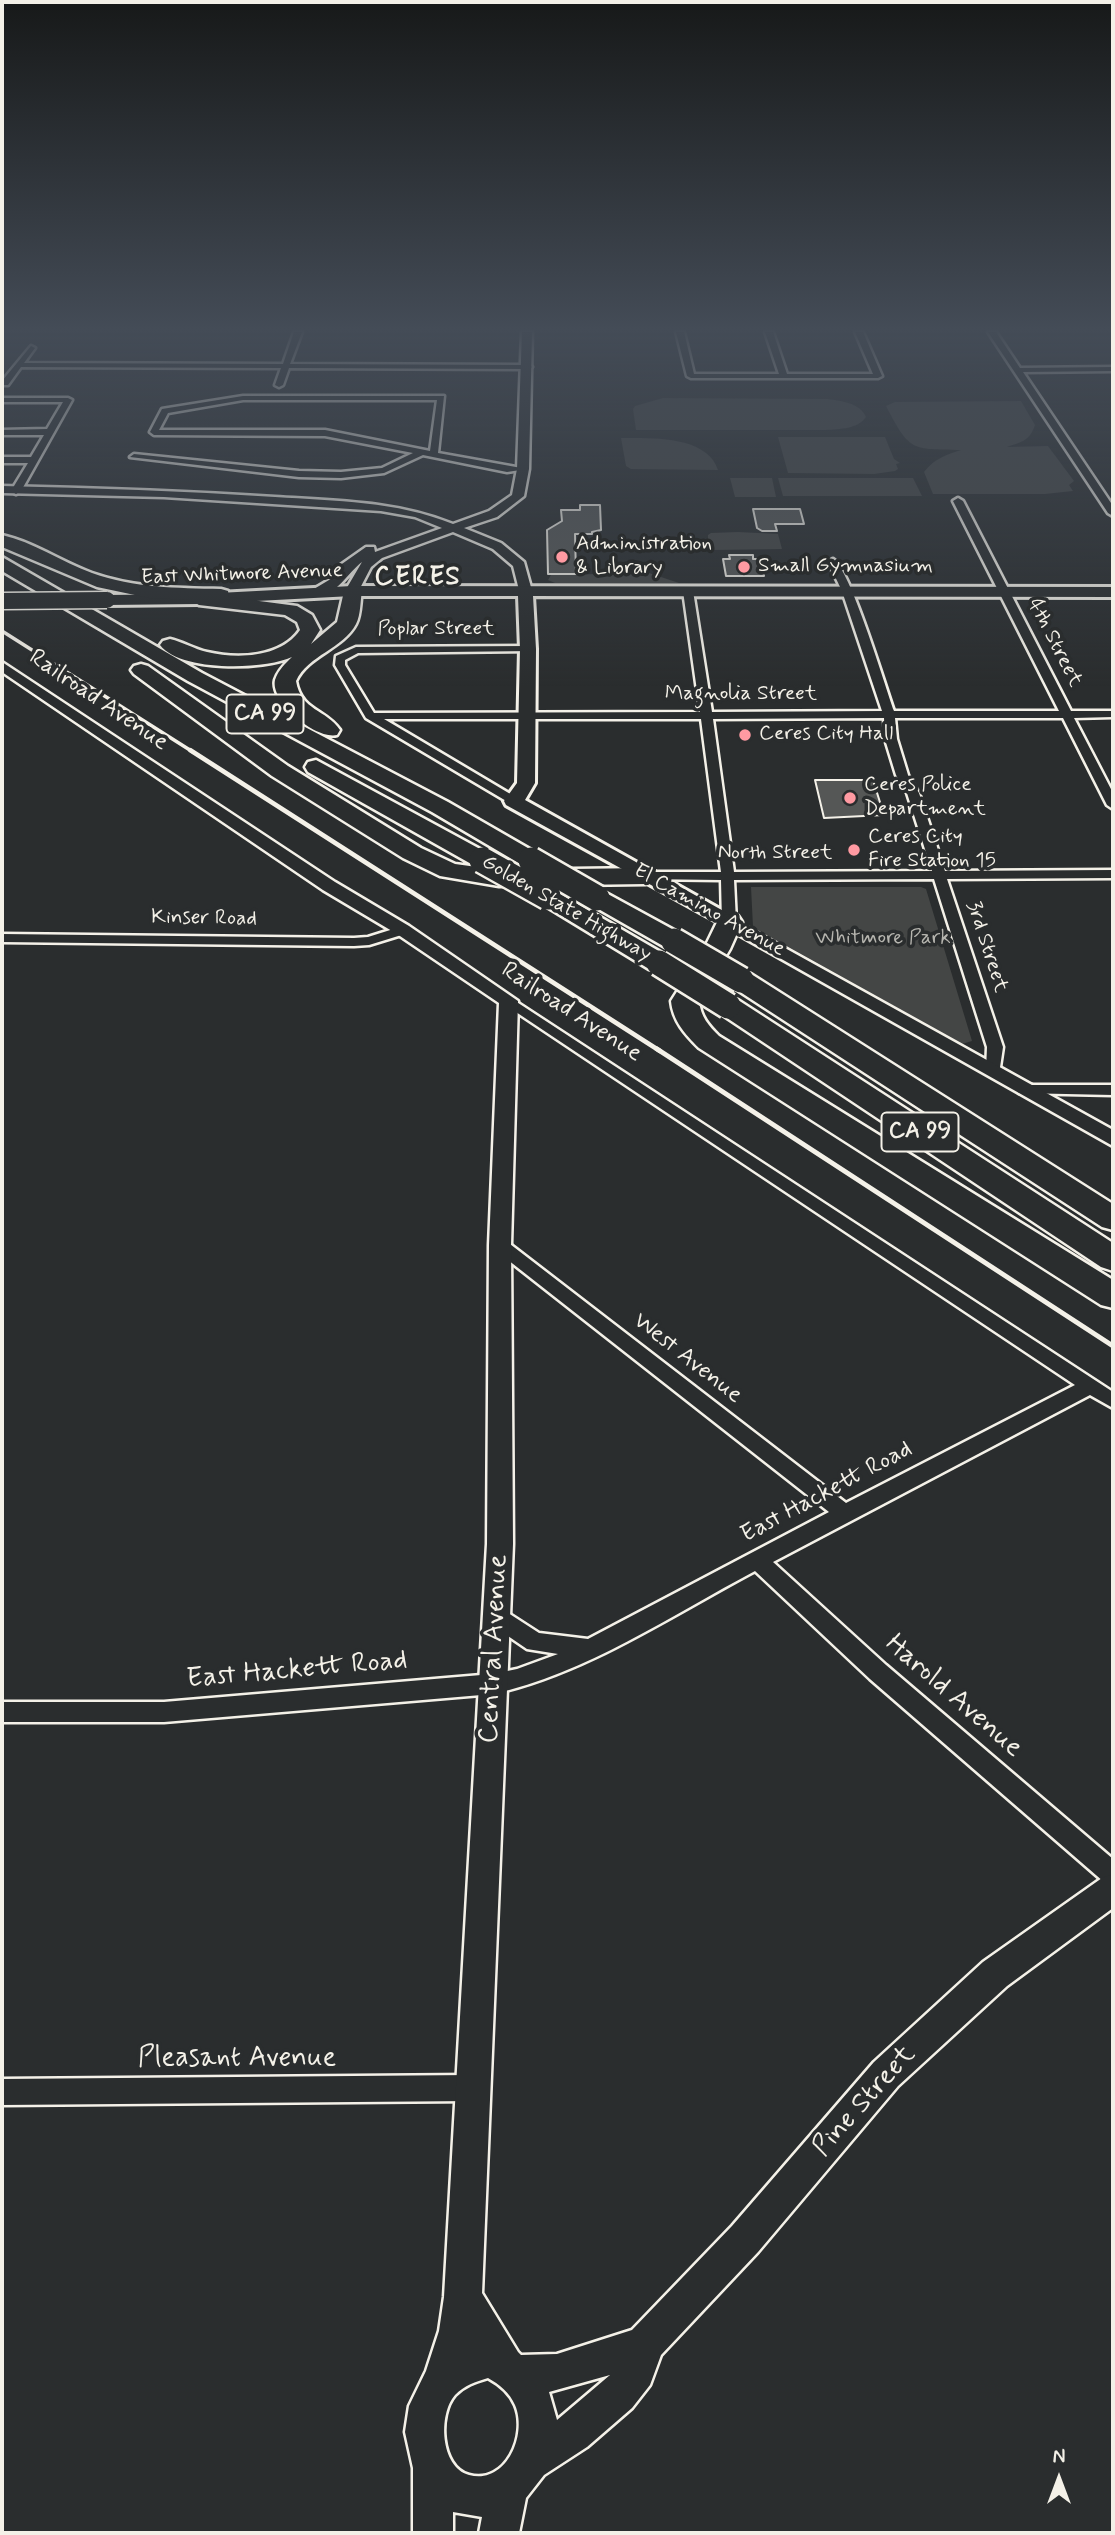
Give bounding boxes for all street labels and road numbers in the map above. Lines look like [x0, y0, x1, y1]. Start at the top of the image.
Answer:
street label: East Whitmore Avenue [141, 559, 343, 591]
street label: 4th Street [1021, 595, 1087, 691]
street label: Poplar Street [378, 617, 494, 643]
street label: Railroad Avenue [23, 644, 173, 758]
street label: Magnolia Street [665, 682, 817, 708]
road number: CA 99 [226, 694, 304, 734]
street label: North Street [718, 841, 832, 867]
street label: Golden State Highway [477, 850, 655, 968]
street label: El Camino Avenue [629, 859, 789, 963]
street label: 3rd Street [959, 898, 1013, 996]
street label: Kinser Road [151, 905, 257, 933]
street label: Railroad Avenue [495, 957, 647, 1069]
road number: CA 99 [881, 1112, 958, 1152]
street label: West Avenue [627, 1307, 747, 1411]
street label: East Hackett Road [736, 1436, 918, 1550]
street label: Central Avenue [473, 1554, 517, 1744]
street label: Harold Avenue [877, 1628, 1029, 1766]
street label: East Hackett Road [185, 1645, 409, 1697]
street label: Pine Street [806, 2039, 924, 2165]
street label: Pleasant Avenue [138, 2042, 336, 2076]

